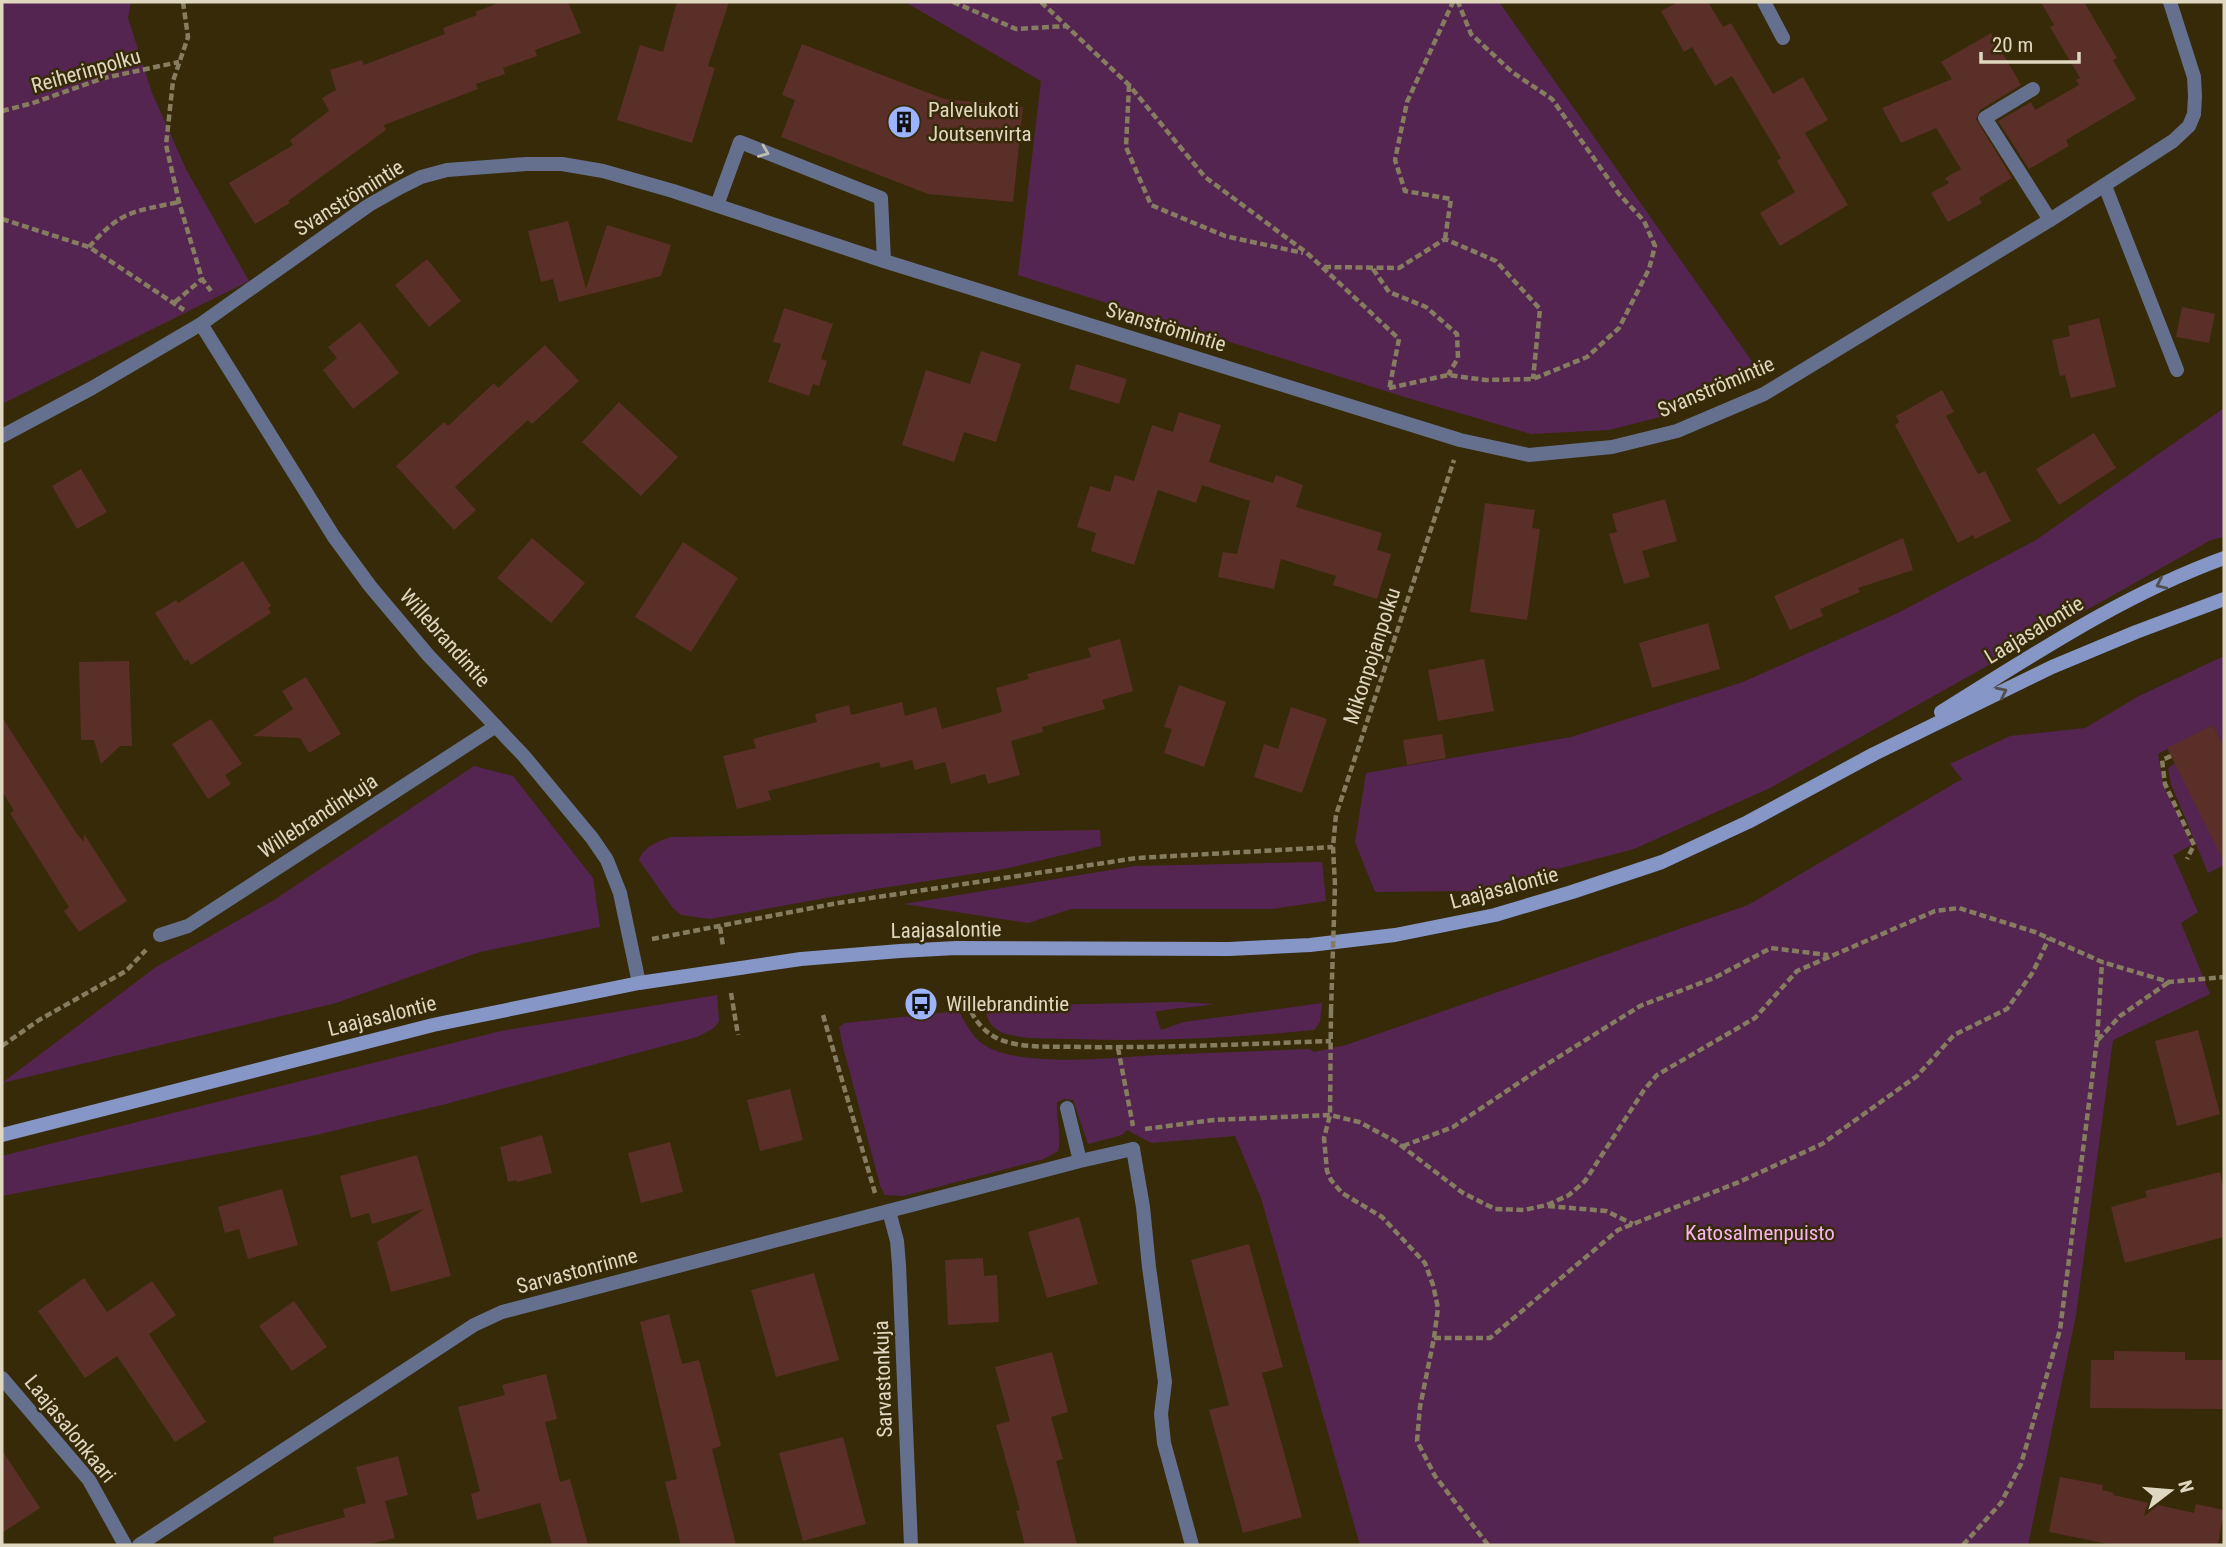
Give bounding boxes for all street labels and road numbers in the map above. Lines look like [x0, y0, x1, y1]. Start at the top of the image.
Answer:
street label: Reiherinpolku [29, 44, 143, 98]
street label: Svanströmintie [290, 155, 408, 241]
street label: Svanströmintie [1103, 297, 1229, 357]
street label: Svanströmintie [1654, 352, 1778, 422]
street label: Willebrandintie [395, 584, 495, 692]
street label: Mikonpojanpolku [1339, 585, 1405, 727]
street label: Laajasalontie [1980, 591, 2088, 669]
street label: Willebrandinkuja [254, 769, 382, 863]
street label: Laajasalontie [1447, 862, 1561, 914]
street label: Laajasalontie [890, 917, 1002, 943]
street label: Laajasalontie [325, 991, 439, 1041]
street label: Sarvastonrinne [514, 1243, 640, 1299]
street label: Sarvastonkuja [869, 1320, 897, 1438]
street label: Laajasalonkaari [20, 1371, 120, 1487]

